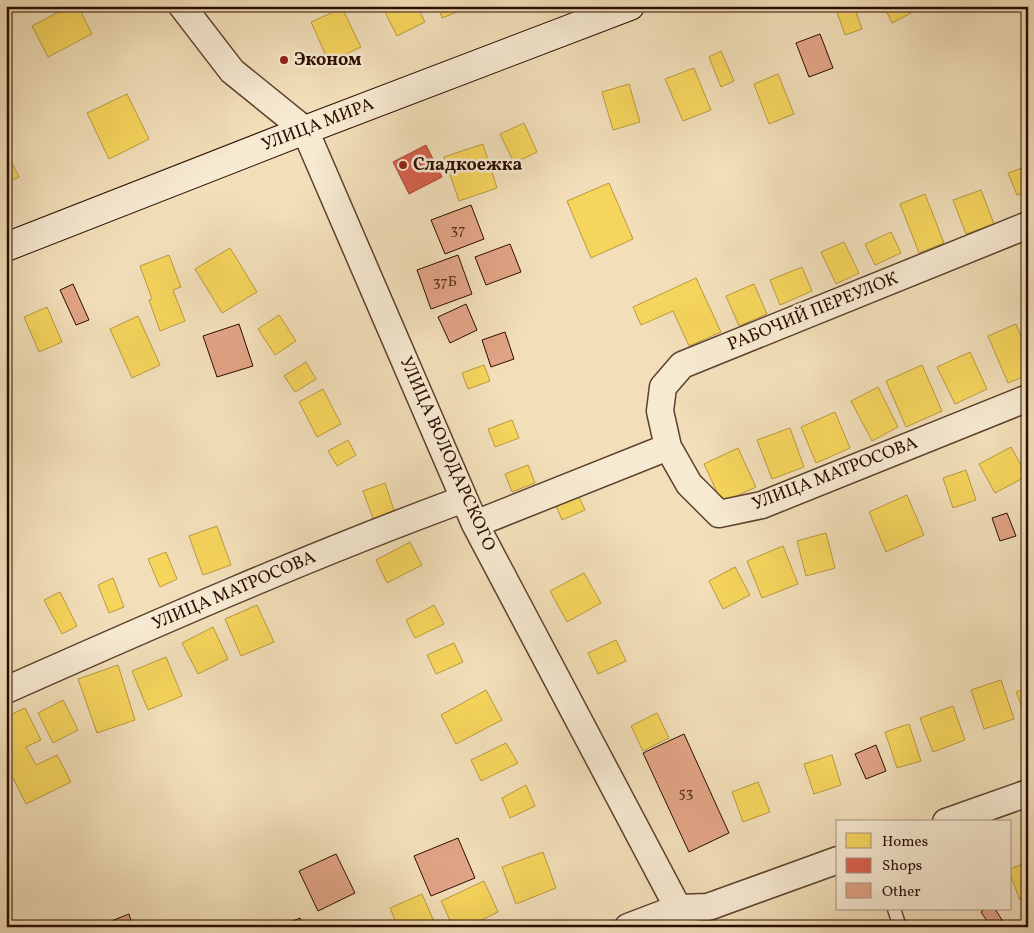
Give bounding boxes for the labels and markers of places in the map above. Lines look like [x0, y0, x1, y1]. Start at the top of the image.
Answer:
place label: Эконом [294, 48, 362, 73]
marker: Эконом [278, 54, 290, 66]
place label: Сладкоежка [413, 153, 523, 178]
marker: Сладкоежка [397, 159, 409, 171]

